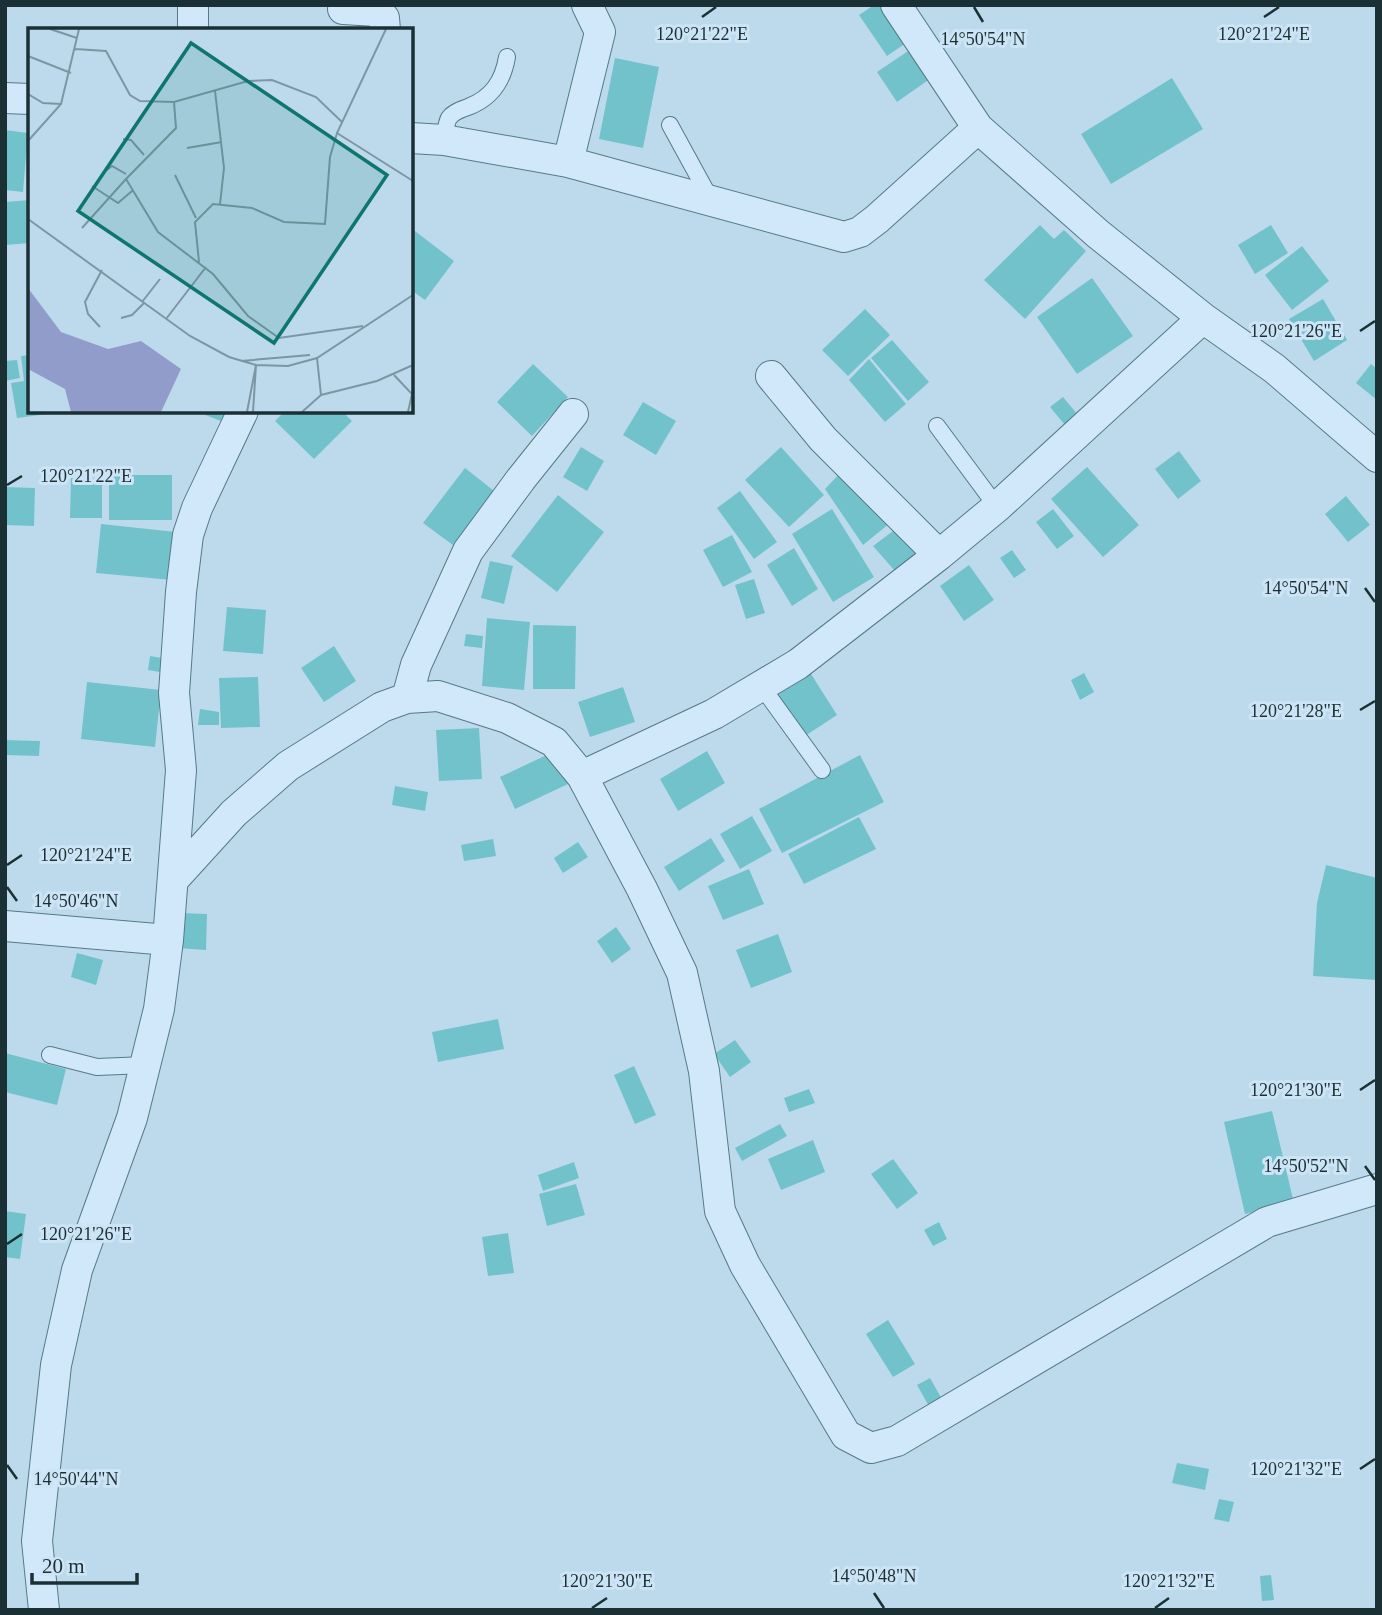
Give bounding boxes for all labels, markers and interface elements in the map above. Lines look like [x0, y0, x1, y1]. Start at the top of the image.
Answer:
text: 120°21'22"E [656, 24, 748, 44]
text: 120°21'24"E [1218, 24, 1310, 44]
inset map [28, 28, 413, 413]
text: 14°50'54"N [941, 29, 1025, 49]
text: 120°21'26"E [1250, 321, 1342, 341]
text: 120°21'22"E [40, 466, 132, 486]
text: 14°50'54"N [1264, 578, 1348, 598]
text: 120°21'28"E [1250, 701, 1342, 721]
text: 120°21'24"E [40, 845, 132, 865]
text: 14°50'46"N [34, 891, 118, 911]
text: 120°21'30"E [1250, 1080, 1342, 1100]
text: 14°50'52"N [1264, 1156, 1348, 1176]
text: 120°21'26"E [40, 1224, 132, 1244]
text: 120°21'32"E [1250, 1459, 1342, 1479]
text: 14°50'44"N [34, 1469, 118, 1489]
scale bar [32, 1542, 136, 1586]
text: 20 m [42, 1554, 85, 1578]
text: 14°50'48"N [832, 1566, 916, 1586]
text: 120°21'30"E [561, 1571, 653, 1591]
text: 120°21'32"E [1123, 1571, 1215, 1591]

